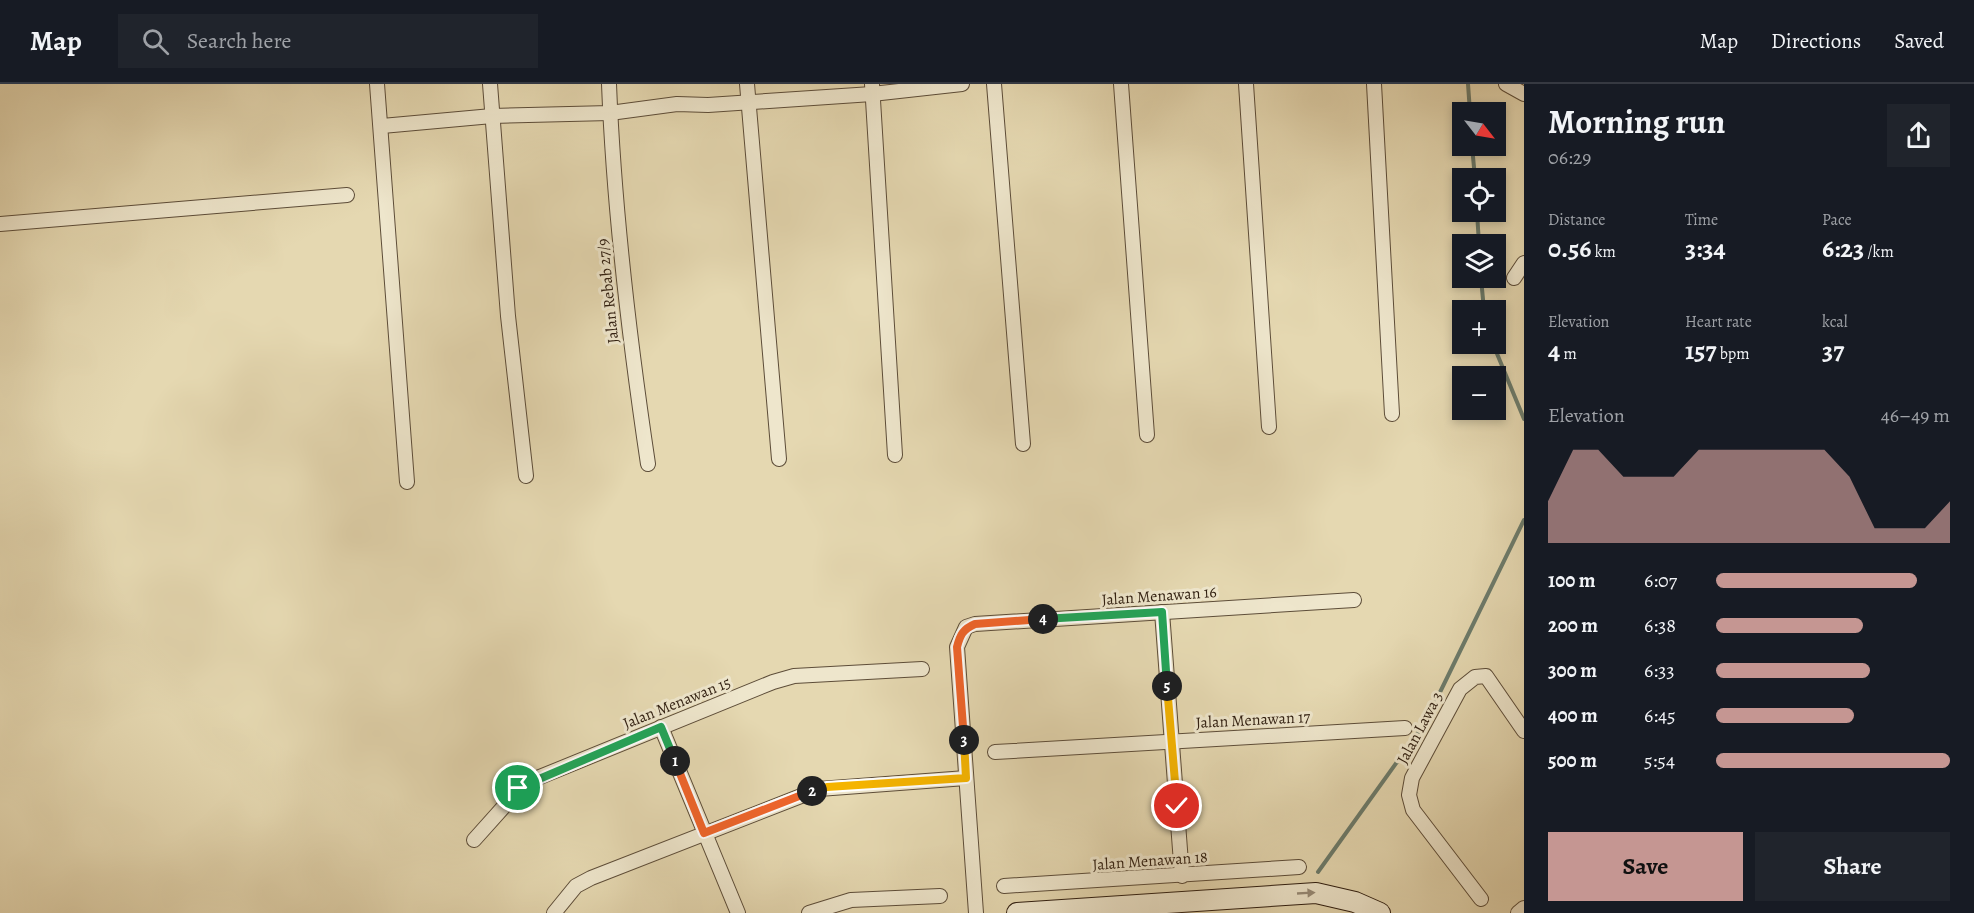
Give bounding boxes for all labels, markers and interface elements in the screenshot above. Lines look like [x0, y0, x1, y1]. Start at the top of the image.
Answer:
search box [118, 14, 538, 68]
text: Map [30, 22, 82, 60]
icon: search [139, 25, 172, 58]
text: Search here [187, 26, 291, 56]
text: Map [1700, 27, 1738, 55]
text: Directions [1771, 27, 1861, 55]
text: Saved [1894, 27, 1944, 55]
text: Morning run [1548, 99, 1725, 144]
north arrow [1452, 102, 1506, 156]
map controls [1452, 102, 1506, 420]
button: share [1887, 104, 1950, 167]
text: 06:29 [1548, 144, 1591, 171]
button: locate [1452, 168, 1506, 222]
text: Distance [1548, 209, 1605, 231]
text: Time [1685, 209, 1718, 231]
text: Pace [1822, 209, 1852, 231]
text: 0.56 [1548, 231, 1591, 266]
text: 3:34 [1685, 231, 1726, 266]
text: 6:23 [1822, 231, 1864, 266]
button: layers [1452, 234, 1506, 288]
street label: Jalan Rebab 27/9 [592, 237, 624, 345]
text: km [1591, 241, 1616, 263]
text: /km [1864, 241, 1894, 263]
button: + [1452, 300, 1506, 354]
text: Elevation [1548, 311, 1609, 333]
text: Heart rate [1685, 311, 1752, 333]
text: kcal [1822, 311, 1848, 333]
text: 4 [1548, 333, 1560, 368]
text: 157 [1685, 333, 1717, 368]
text: 37 [1822, 333, 1844, 368]
text: m [1560, 343, 1577, 365]
text: bpm [1717, 343, 1750, 365]
button: − [1452, 366, 1506, 420]
text: Elevation [1548, 402, 1625, 429]
text: 46–49 m [1881, 402, 1950, 429]
text: 100 m [1548, 567, 1596, 594]
text: 6:07 [1644, 567, 1677, 594]
street label: Jalan Menawan 16 [1101, 581, 1217, 611]
pin: 4 [1028, 604, 1058, 634]
text: 4 [1039, 608, 1047, 630]
text: 200 m [1548, 612, 1598, 639]
text: 6:38 [1644, 612, 1676, 639]
text: 300 m [1548, 657, 1597, 684]
text: 6:33 [1644, 657, 1675, 684]
street label: Jalan Menawan 15 [620, 671, 734, 735]
pin: 5 [1152, 671, 1182, 701]
text: 5 [1164, 675, 1170, 697]
street label: Jalan Lawa 3 [1392, 688, 1448, 768]
text: 400 m [1548, 702, 1598, 729]
text: 6:45 [1644, 702, 1676, 729]
street label: Jalan Menawan 17 [1195, 706, 1311, 734]
pin: 3 [949, 725, 979, 755]
text: 3 [961, 729, 967, 751]
pin: 1 [660, 746, 690, 776]
text: 500 m [1548, 747, 1597, 774]
text: 5:54 [1644, 747, 1675, 774]
text: 1 [672, 750, 678, 772]
pin [492, 762, 543, 813]
icon: arrive [501, 771, 534, 804]
pin: 2 [797, 776, 827, 806]
text: 2 [808, 780, 816, 802]
pin [1151, 780, 1202, 831]
icon: check [1160, 789, 1193, 822]
button: Save [1548, 832, 1743, 901]
button: Share [1755, 832, 1950, 901]
street label: Jalan Menawan 18 [1092, 846, 1208, 876]
one-way arrow [1297, 889, 1316, 898]

